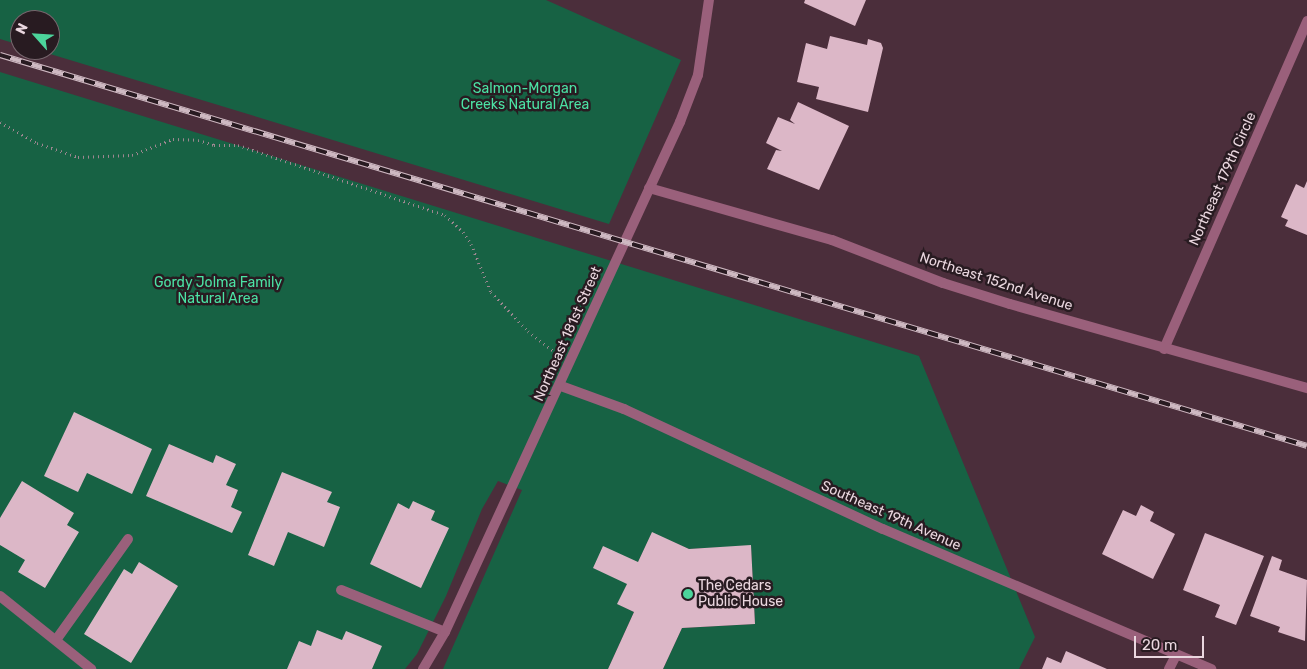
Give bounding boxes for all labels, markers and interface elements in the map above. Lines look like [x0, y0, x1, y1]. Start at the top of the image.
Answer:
north arrow [10, 10, 60, 60]
text: N [12, 20, 32, 37]
park label: Salmon-Morgan Creeks Natural Area [460, 81, 590, 114]
street label: Northeast 179th Circle [1186, 110, 1260, 248]
street label: Northeast 152nd Avenue [917, 249, 1075, 315]
street label: Northeast 181st Street [531, 264, 605, 404]
park label: Gordy Jolma Family Natural Area [154, 275, 282, 308]
street label: Southeast 19th Avenue [818, 478, 964, 554]
place label: The Cedars Public House [698, 578, 783, 610]
marker: The Cedars Public House [682, 588, 694, 600]
scale bar [1137, 626, 1207, 658]
text: 20 m [1142, 636, 1177, 654]

